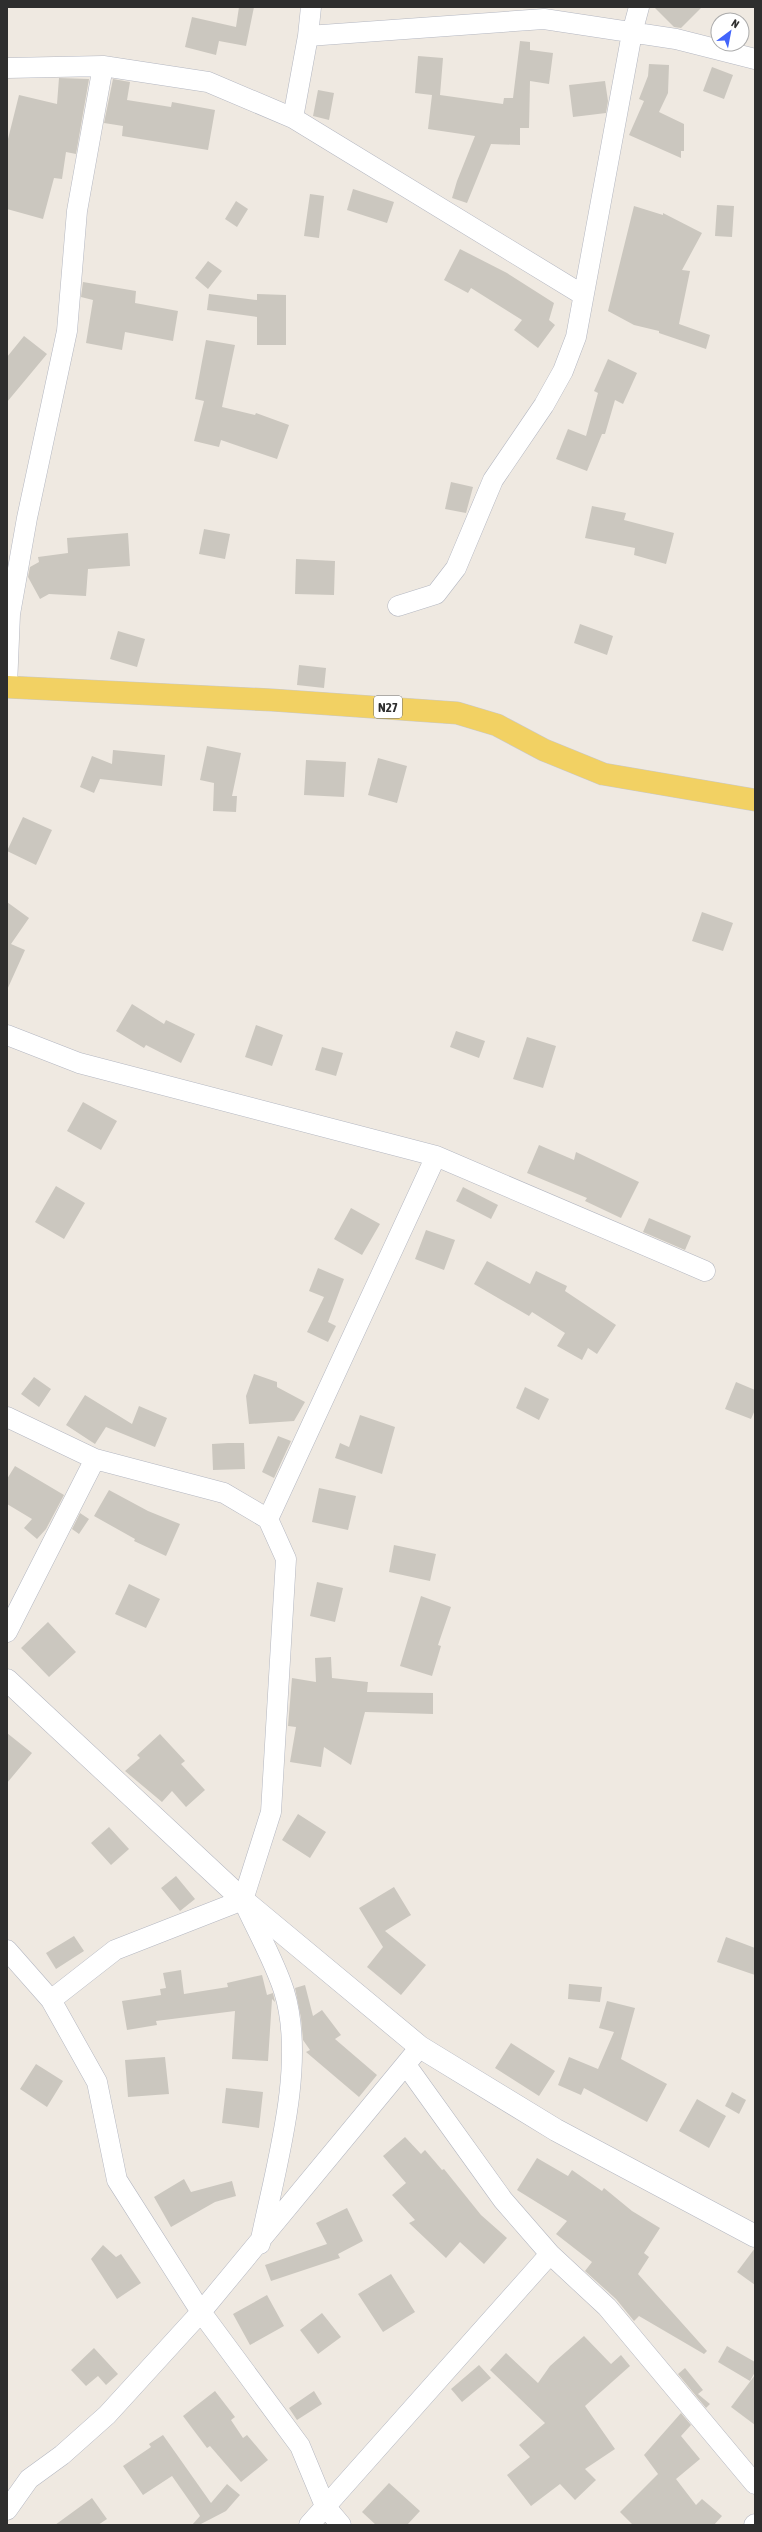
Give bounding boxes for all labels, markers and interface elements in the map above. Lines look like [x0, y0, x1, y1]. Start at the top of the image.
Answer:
north arrow [710, 12, 750, 52]
text: N [729, 17, 741, 30]
road number: N27 [374, 696, 402, 718]

